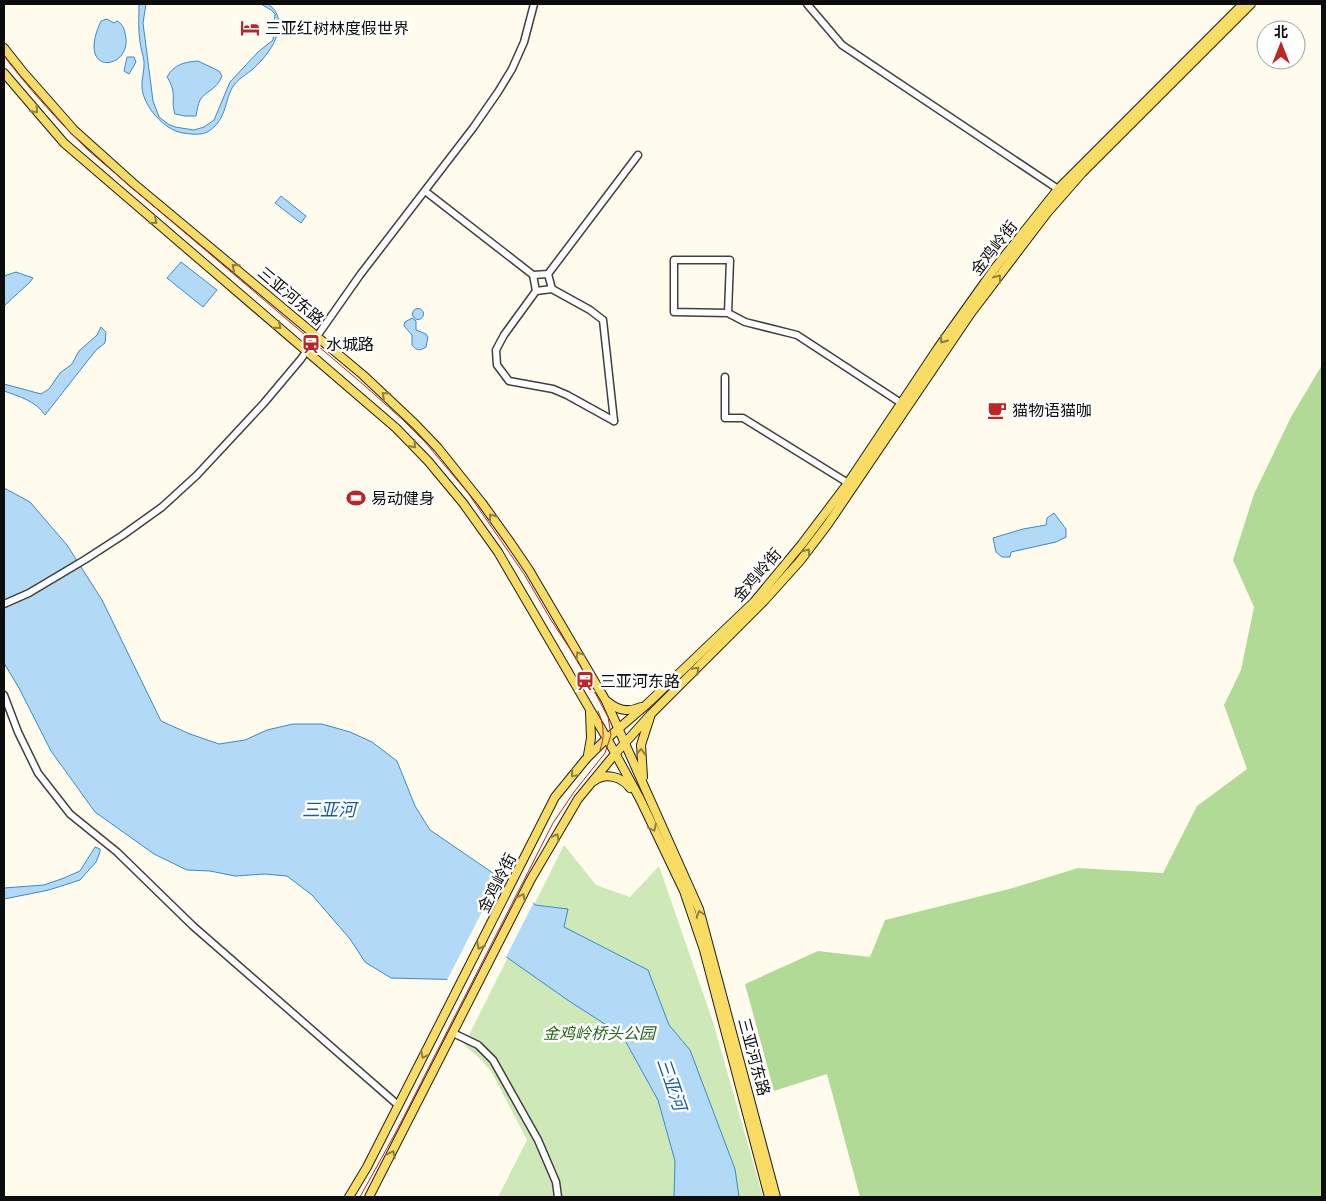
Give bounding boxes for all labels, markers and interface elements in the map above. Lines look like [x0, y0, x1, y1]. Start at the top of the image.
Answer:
hotel icon: 三亚红树林度假世界 [239, 17, 261, 39]
place label: 三亚红树林度假世界 [265, 19, 409, 38]
north arrow [1256, 20, 1306, 70]
text: 北 [1274, 24, 1288, 40]
one-way arrow [30, 104, 39, 113]
one-way arrow [148, 215, 157, 223]
street label: 金鸡岭街 [967, 217, 1021, 279]
street label: 三亚河东路 [254, 263, 328, 329]
one-way arrow [231, 264, 240, 273]
one-way arrow [992, 275, 1000, 284]
one-way arrow [272, 320, 281, 329]
station icon: 水城路 [300, 333, 322, 355]
one-way arrow [940, 334, 949, 344]
place label: 水城路 [326, 335, 374, 354]
one-way arrow [382, 392, 391, 401]
cafe icon: 猫物语猫咖 [986, 399, 1008, 421]
place label: 猫物语猫咖 [1012, 401, 1092, 420]
one-way arrow [407, 439, 416, 448]
sports icon: 易动健身 [345, 487, 367, 509]
place label: 易动健身 [371, 489, 435, 508]
one-way arrow [489, 513, 498, 523]
street label: 金鸡岭街 [729, 545, 785, 605]
one-way arrow [801, 548, 810, 558]
one-way arrow [575, 651, 585, 660]
one-way arrow [690, 666, 699, 675]
station icon: 三亚河东路 [574, 670, 596, 692]
place label: 三亚河东路 [600, 672, 680, 691]
one-way arrow [636, 747, 647, 755]
one-way arrow [571, 768, 579, 777]
water label: 三亚河 [302, 799, 359, 820]
one-way arrow [647, 823, 658, 832]
one-way arrow [550, 833, 560, 842]
street label: 金鸡岭街 [474, 850, 520, 916]
one-way arrow [516, 893, 526, 902]
one-way arrow [696, 910, 706, 918]
one-way arrow [476, 941, 486, 950]
street label: 三亚河东路 [734, 1016, 774, 1098]
park label: 金鸡岭桥头公园 [543, 1024, 657, 1043]
one-way arrow [420, 1050, 430, 1059]
water label: 三亚河 [653, 1055, 692, 1116]
one-way arrow [386, 1150, 396, 1159]

